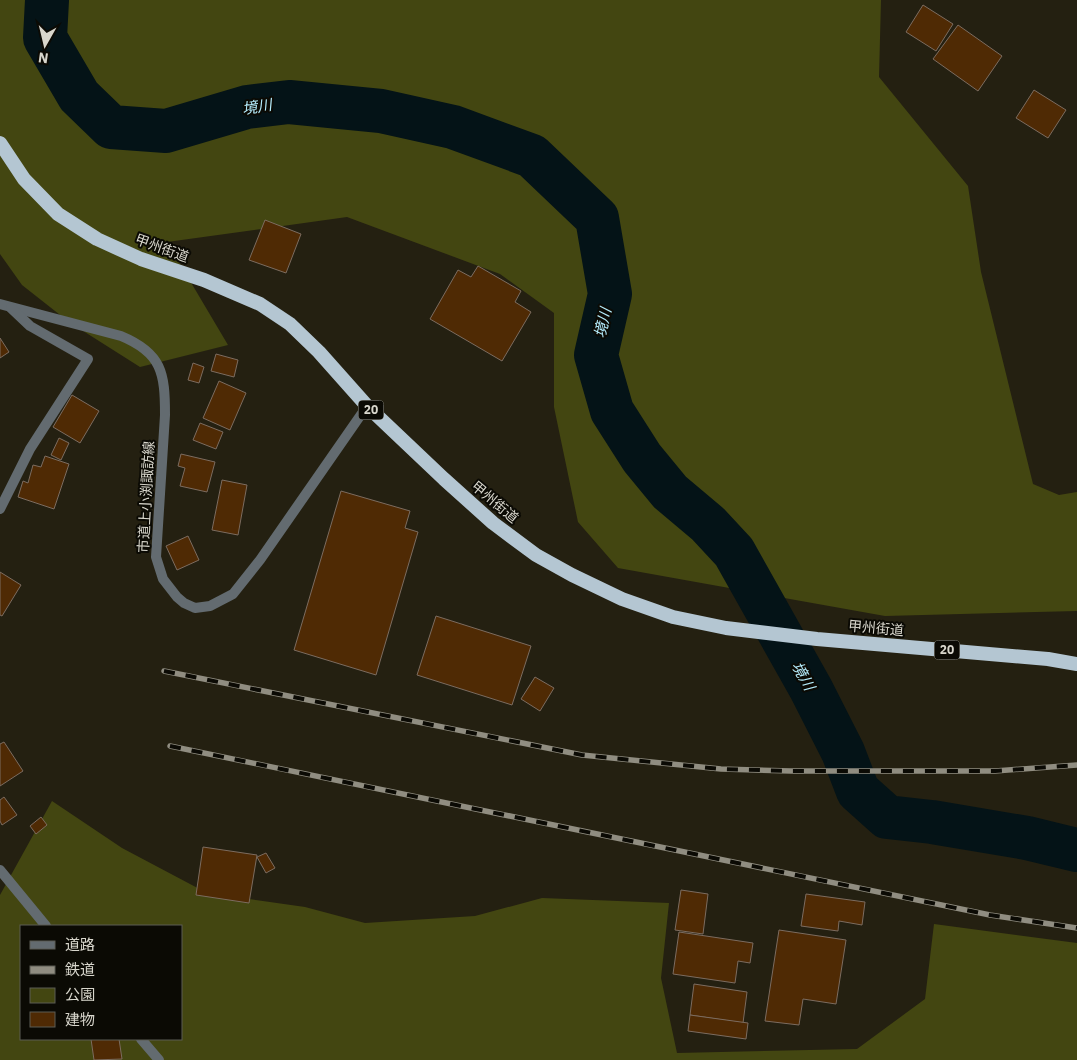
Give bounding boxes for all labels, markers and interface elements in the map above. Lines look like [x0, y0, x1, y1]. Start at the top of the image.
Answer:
north arrow [20, 20, 70, 70]
text: N [37, 48, 49, 67]
water label: 境川 [241, 94, 275, 118]
street label: 甲州街道 [133, 230, 191, 266]
water label: 境川 [590, 304, 616, 340]
road number: 20 [358, 400, 384, 420]
street label: 市道上小渕諏訪線 [134, 441, 158, 553]
street label: 甲州街道 [468, 477, 522, 527]
street label: 甲州街道 [847, 617, 905, 639]
road number: 20 [934, 640, 960, 660]
water label: 境川 [788, 658, 820, 695]
legend [20, 925, 182, 1040]
text: 道路 [65, 935, 95, 954]
text: 鉄道 [65, 960, 95, 979]
text: 公園 [65, 985, 95, 1004]
text: 建物 [65, 1010, 95, 1029]

